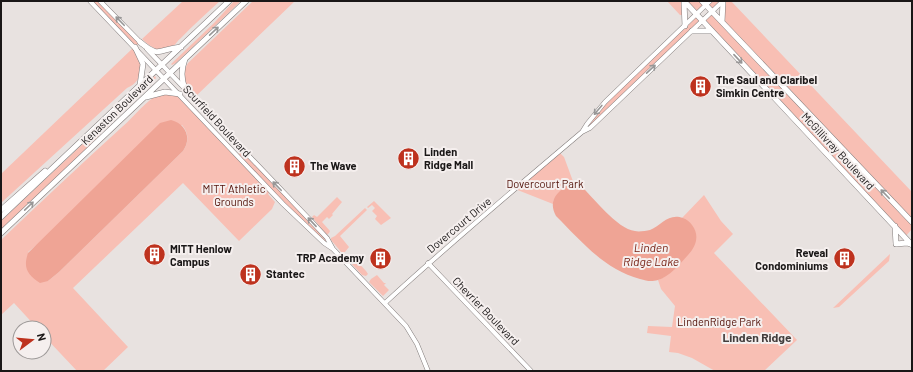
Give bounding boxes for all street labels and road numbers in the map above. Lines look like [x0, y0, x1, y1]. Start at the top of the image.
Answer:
street label: Kenaston Boulevard [78, 72, 155, 147]
street label: Scurfield Boulevard [181, 82, 254, 159]
street label: McGillivray Boulevard [799, 109, 877, 192]
street label: Dovercourt Drive [424, 194, 494, 255]
street label: Chevrier Boulevard [450, 274, 522, 348]

